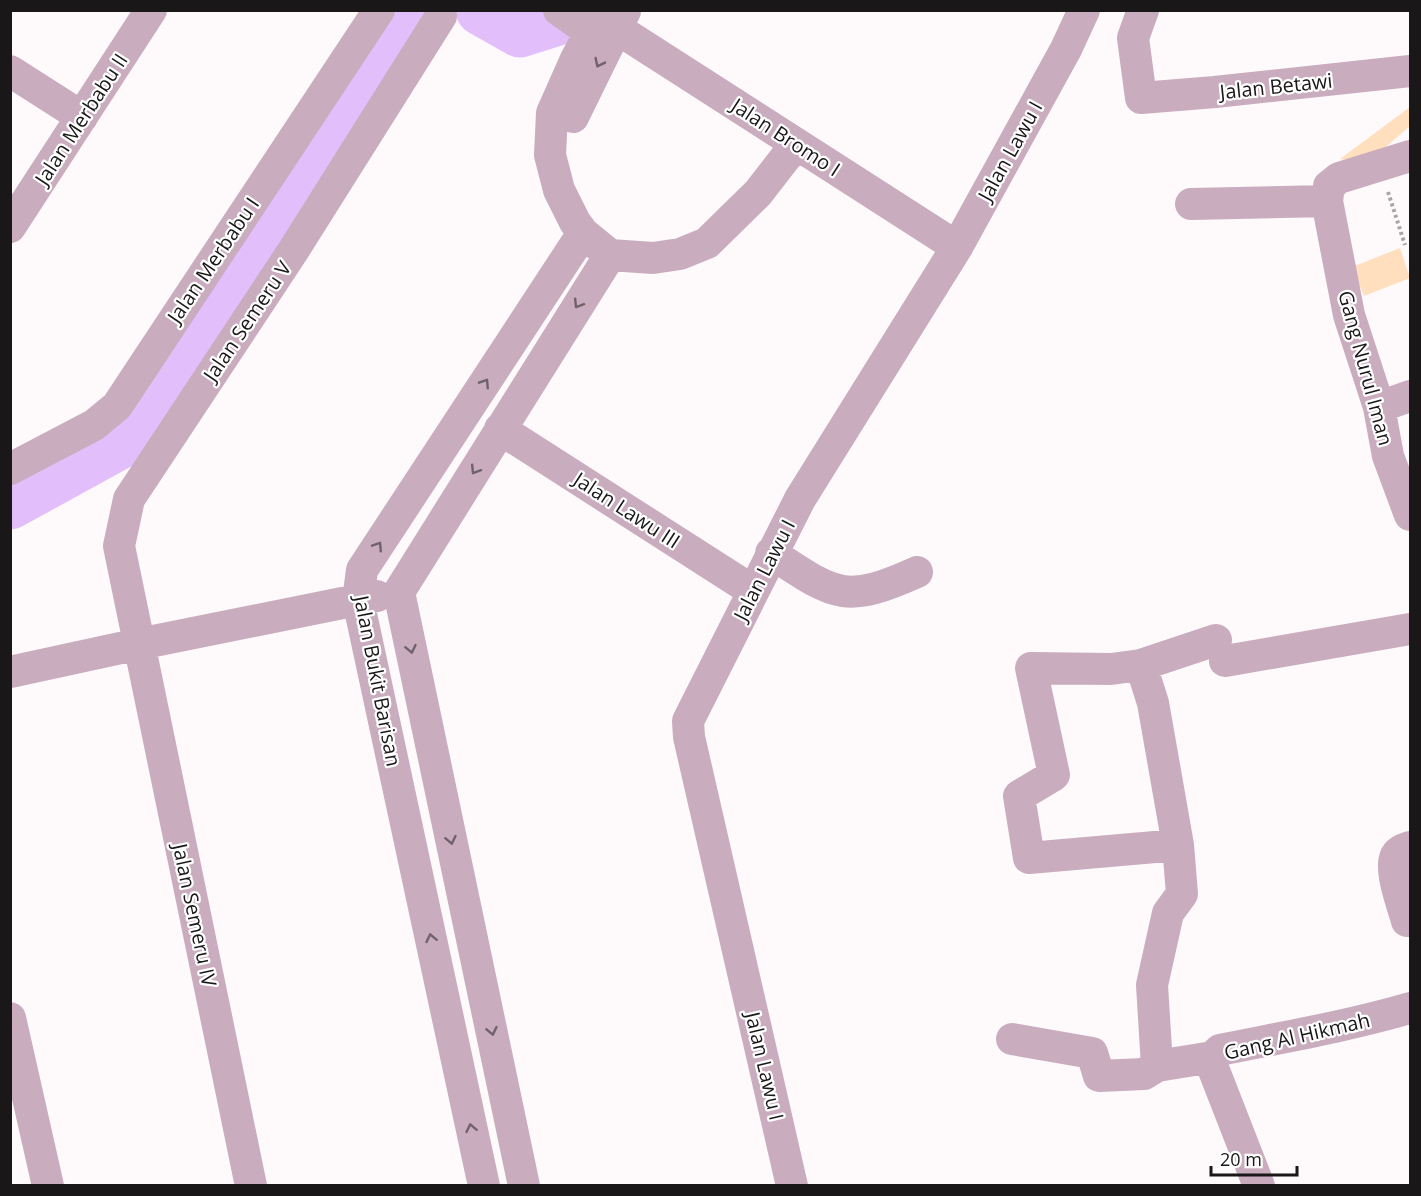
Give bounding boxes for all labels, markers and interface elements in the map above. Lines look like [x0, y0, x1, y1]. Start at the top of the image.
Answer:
street label: Jalan Merbabu II [27, 48, 134, 192]
one-way arrow [595, 56, 607, 67]
street label: Jalan Betawi [1216, 67, 1334, 106]
street label: Jalan Bromo I [725, 91, 846, 182]
street label: Jalan Lawu I [971, 96, 1049, 207]
street label: Jalan Merbabu I [160, 192, 265, 330]
street label: Jalan Semeru V [196, 256, 297, 388]
street label: Gang Nurul Iman [1332, 287, 1400, 449]
one-way arrow [574, 298, 586, 308]
one-way arrow [478, 379, 489, 390]
one-way arrow [471, 463, 482, 474]
street label: Jalan Lawu III [567, 465, 685, 554]
street label: Jalan Lawu I [726, 515, 801, 627]
one-way arrow [370, 542, 381, 553]
street label: Jalan Bukit Barisan [348, 591, 408, 769]
one-way arrow [404, 644, 417, 654]
one-way arrow [444, 835, 457, 845]
street label: Jalan Semeru IV [166, 839, 223, 989]
one-way arrow [425, 933, 438, 943]
street label: Gang Al Hikmah [1221, 1006, 1373, 1066]
street label: Jalan Lawu I [739, 1007, 791, 1123]
one-way arrow [485, 1026, 498, 1036]
one-way arrow [466, 1124, 479, 1134]
scale bar [1211, 1139, 1296, 1177]
text: 20 m [1220, 1147, 1262, 1171]

